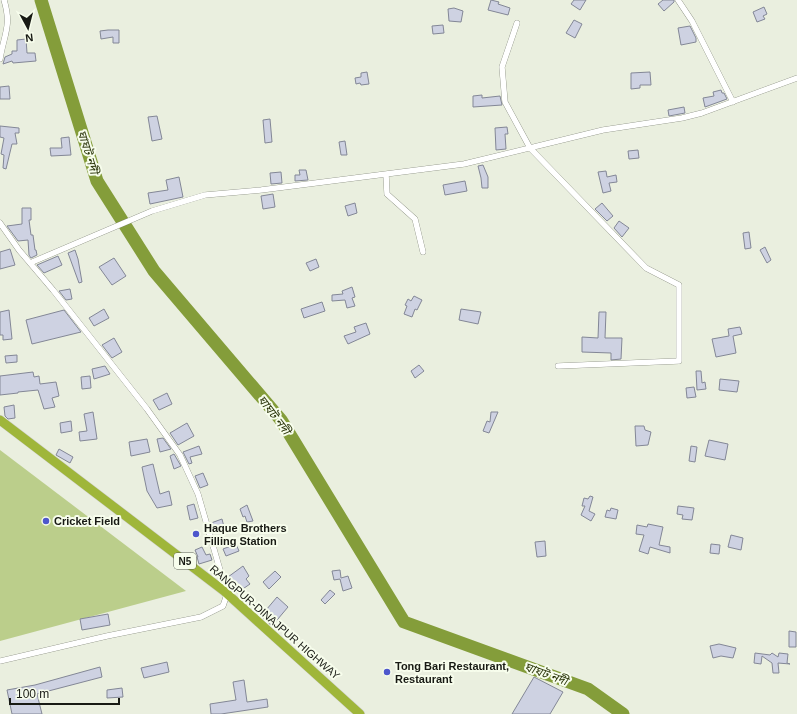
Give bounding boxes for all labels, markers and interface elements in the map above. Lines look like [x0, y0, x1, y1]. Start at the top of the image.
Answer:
north arrow [8, 8, 48, 48]
text: N [24, 31, 34, 44]
water label: ঘাঘট নদী [75, 128, 102, 178]
water label: ঘাঘট নদী [255, 393, 295, 439]
place label: Cricket Field [54, 515, 120, 527]
marker: Cricket Field [41, 516, 51, 526]
place label: Haque Brothers Filling Station [204, 522, 287, 547]
marker: Haque Brothers Filling Station [191, 529, 201, 539]
road number: N5 [174, 553, 196, 569]
street label: RANGPUR-DINAJPUR HIGHWAY [208, 562, 343, 682]
place label: Tong Bari Restaurant, Restaurant [395, 660, 509, 685]
water label: ঘাঘট নদী [522, 660, 572, 689]
marker: Tong Bari Restaurant, Restaurant [382, 667, 392, 677]
scale bar [10, 680, 119, 706]
text: 100 m [16, 687, 49, 701]

